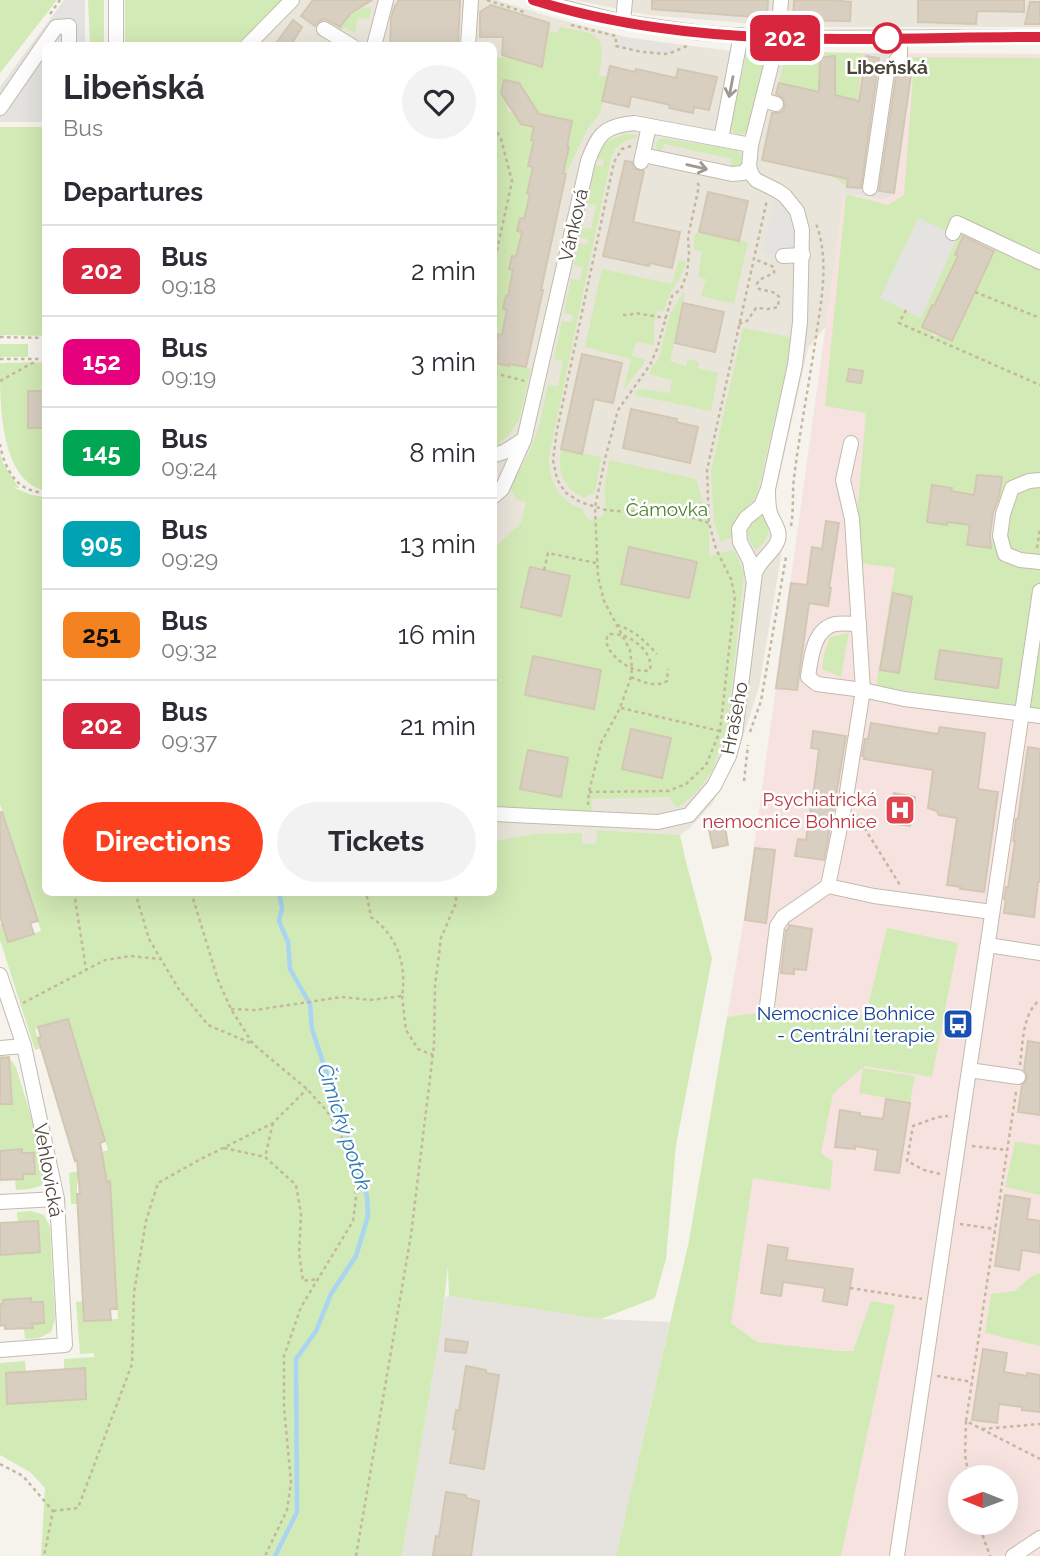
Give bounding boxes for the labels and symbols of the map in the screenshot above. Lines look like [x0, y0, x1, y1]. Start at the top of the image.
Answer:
line badge: 202 [745, 15, 825, 61]
marker: Libeňská [872, 23, 902, 53]
place label: Libeňská [846, 56, 928, 78]
one-way arrow [724, 75, 738, 98]
one-way arrow [685, 160, 708, 174]
street label: Vánková [554, 186, 592, 264]
park label: Čámovka [626, 498, 708, 520]
street label: Hrašeho [716, 680, 752, 756]
place label: Psychiatrická nemocnice Bohnice [702, 788, 877, 832]
hospital icon: Psychiatrická nemocnice Bohnice [883, 793, 917, 827]
place label: Nemocnice Bohnice - Centrální terapie [757, 1002, 935, 1046]
bus stop icon: Nemocnice Bohnice - Centrální terapie [941, 1007, 975, 1041]
water label: Čimický potok [312, 1060, 377, 1194]
street label: Vehlovická [30, 1121, 68, 1219]
north arrow [948, 1465, 1018, 1535]

